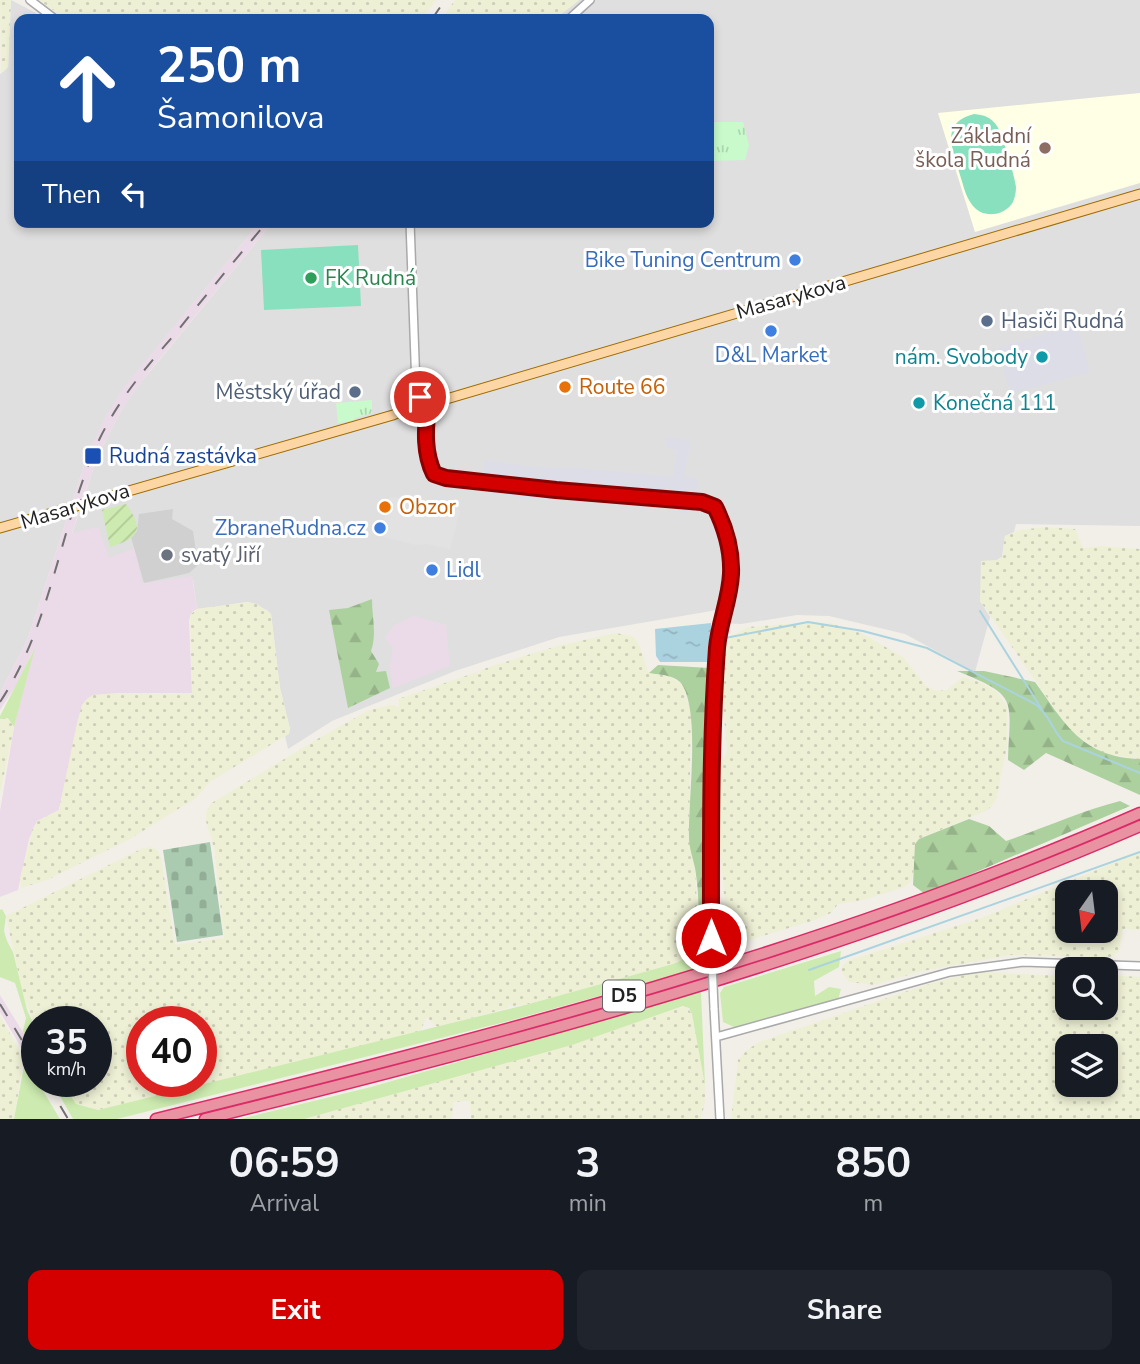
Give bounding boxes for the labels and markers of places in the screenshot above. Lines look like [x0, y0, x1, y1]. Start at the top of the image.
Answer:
place label: Základní škola Rudná [915, 122, 1032, 174]
marker: Základní škola Rudná [1037, 140, 1053, 156]
place label: Bike Tuning Centrum [585, 246, 781, 274]
marker: Bike Tuning Centrum [787, 252, 803, 268]
place label: FK Rudná [325, 264, 416, 292]
marker: FK Rudná [303, 270, 319, 286]
place label: Hasiči Rudná [1001, 307, 1124, 335]
marker: Hasiči Rudná [979, 313, 995, 329]
marker: D&L Market [763, 323, 779, 339]
place label: D&L Market [715, 341, 828, 369]
place label: nám. Svobody [895, 343, 1028, 371]
marker: nám. Svobody [1034, 349, 1050, 365]
pin [390, 367, 450, 427]
place label: Route 66 [579, 373, 665, 401]
place label: Městský úřad [216, 378, 341, 406]
marker: Route 66 [557, 379, 573, 395]
marker: Městský úřad [347, 384, 363, 400]
place label: Konečná 111 [933, 389, 1057, 417]
marker: Konečná 111 [911, 395, 927, 411]
place label: Rudná zastávka [109, 442, 257, 470]
marker: Rudná zastávka [83, 446, 103, 466]
place label: Obzor [399, 493, 456, 521]
marker: Obzor [377, 499, 393, 515]
place label: ZbraneRudna.cz [215, 514, 366, 542]
marker: ZbraneRudna.cz [372, 520, 388, 536]
place label: svatý Jiří [181, 541, 261, 569]
marker: svatý Jiří [159, 547, 175, 563]
place label: Lidl [446, 556, 482, 584]
marker: Lidl [424, 562, 440, 578]

